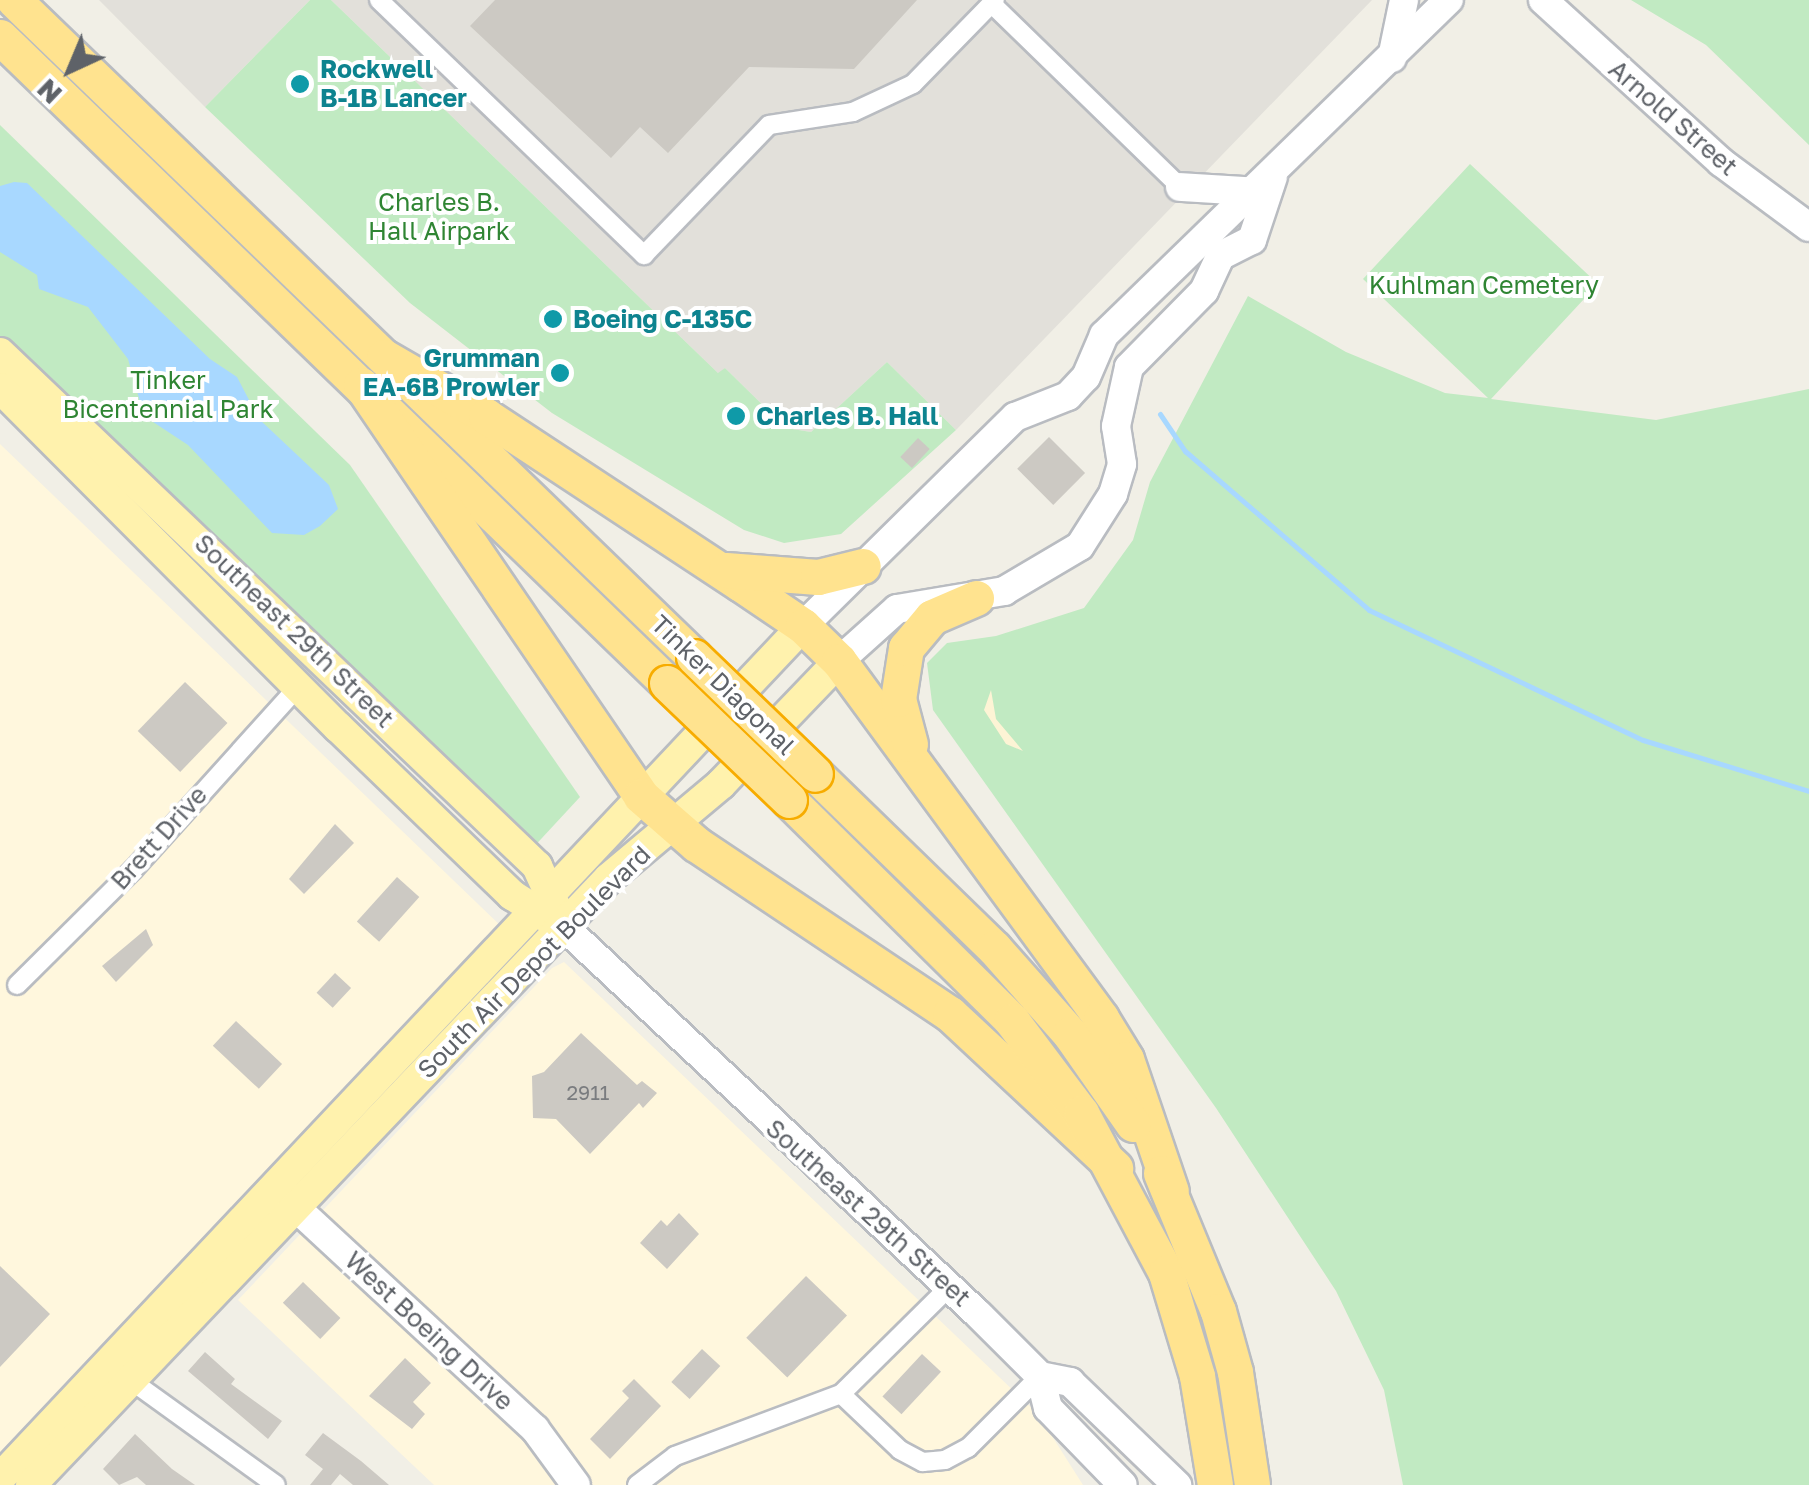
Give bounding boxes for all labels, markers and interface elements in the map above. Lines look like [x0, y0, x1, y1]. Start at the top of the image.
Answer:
north arrow [20, 20, 120, 120]
street label: Arnold Street [1603, 54, 1743, 182]
place label: Rockwell B-1B Lancer [320, 55, 467, 114]
text: N [30, 73, 68, 111]
marker: Rockwell B-1B Lancer [289, 73, 311, 95]
park label: Charles B. Hall Airpark [368, 188, 510, 247]
park label: Kuhlman Cemetery [1369, 270, 1599, 300]
place label: Boeing C-135C [573, 304, 752, 334]
marker: Boeing C-135C [542, 308, 564, 330]
place label: Grumman EA-6B Prowler [363, 344, 540, 403]
marker: Grumman EA-6B Prowler [549, 362, 571, 384]
park label: Tinker Bicentennial Park [62, 366, 274, 425]
place label: Charles B. Hall [756, 401, 938, 431]
marker: Charles B. Hall [725, 405, 747, 427]
street label: Southeast 29th Street [188, 528, 400, 734]
street label: Tinker Diagonal [645, 609, 801, 761]
street label: Brett Drive [105, 780, 213, 896]
street label: South Air Depot Boulevard [411, 839, 657, 1085]
house number: 2911 [566, 1080, 610, 1104]
street label: Southeast 29th Street [760, 1113, 976, 1313]
street label: West Boeing Drive [339, 1245, 519, 1417]

